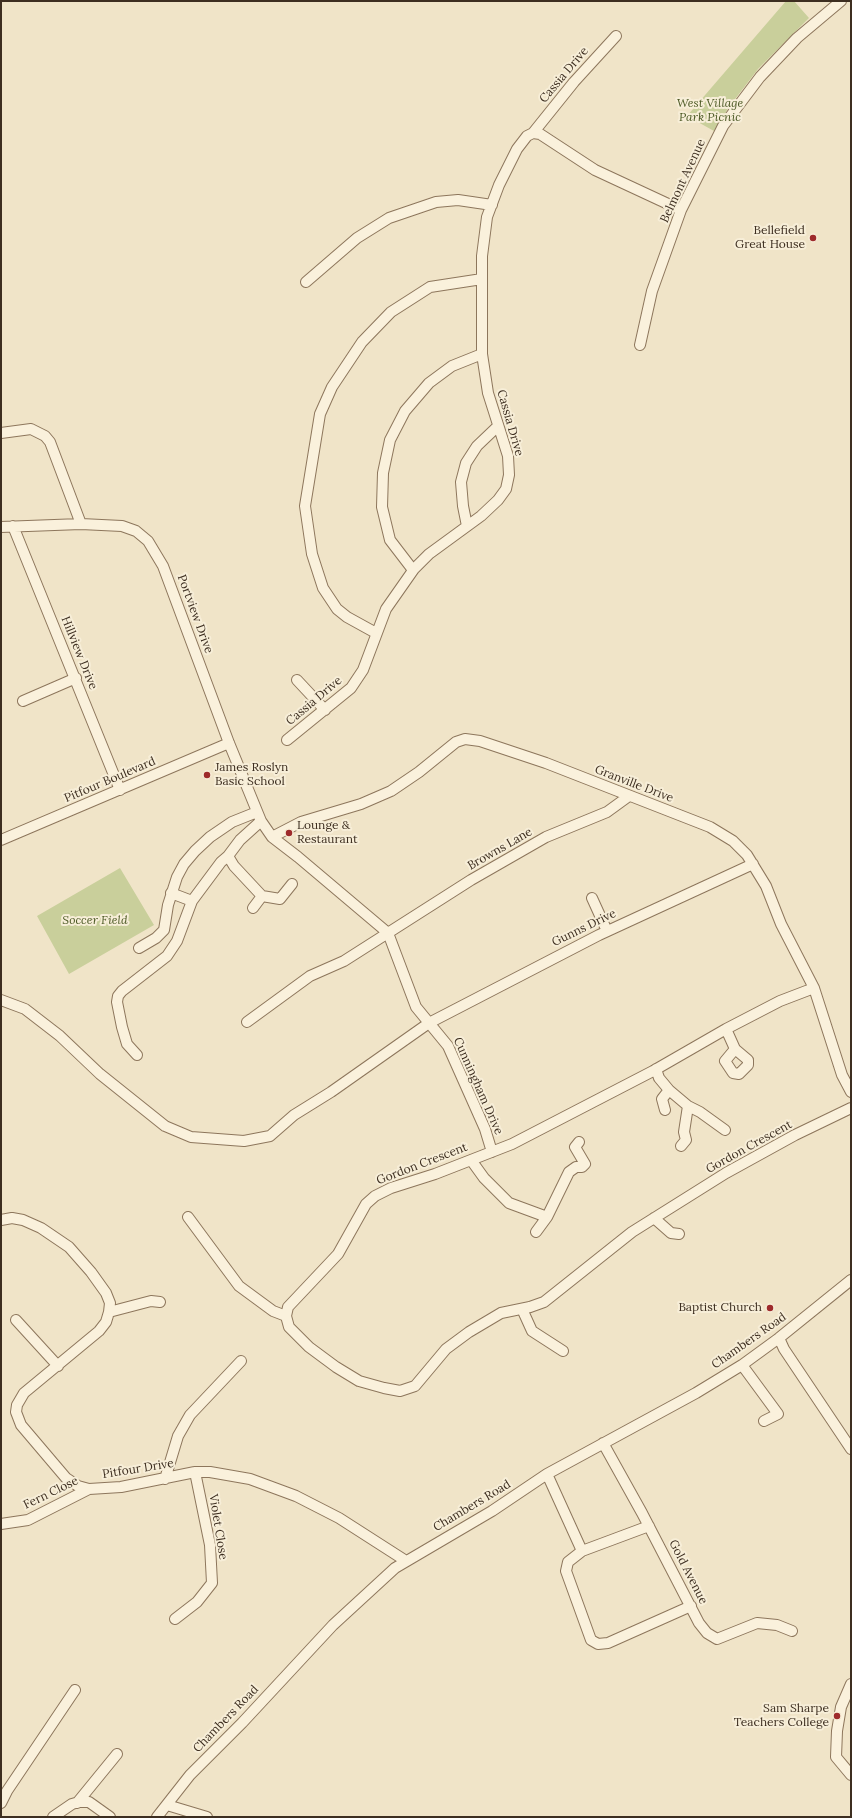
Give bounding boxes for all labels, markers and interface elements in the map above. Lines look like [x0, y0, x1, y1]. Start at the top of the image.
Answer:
street label: Cassia Drive [536, 44, 592, 106]
park label: West Village Park Picnic [677, 97, 743, 125]
street label: Belmont Avenue [657, 137, 709, 225]
place label: Bellefield Great House [735, 224, 805, 252]
marker: Bellefield Great House [808, 233, 818, 243]
street label: Cassia Drive [494, 388, 526, 458]
street label: Portview Drive [174, 573, 216, 655]
street label: Hillview Drive [58, 614, 100, 692]
street label: Cassia Drive [283, 673, 345, 729]
street label: Pitfour Boulevard [62, 754, 158, 806]
place label: James Roslyn Basic School [215, 761, 288, 789]
street label: Granville Drive [593, 762, 675, 806]
marker: James Roslyn Basic School [202, 770, 212, 780]
place label: Lounge & Restaurant [297, 819, 358, 847]
street label: Browns Lane [465, 825, 535, 873]
marker: Lounge & Restaurant [284, 828, 294, 838]
street label: Gunns Drive [550, 906, 618, 950]
park label: Soccer Field [62, 914, 128, 928]
street label: Cunningham Drive [450, 1035, 506, 1137]
street label: Gordon Crescent [703, 1117, 795, 1177]
street label: Gordon Crescent [375, 1140, 469, 1188]
place label: Baptist Church [678, 1301, 762, 1315]
marker: Baptist Church [765, 1303, 775, 1313]
street label: Chambers Road [709, 1310, 789, 1372]
street label: Pitfour Drive [101, 1456, 175, 1482]
street label: Fern Close [21, 1474, 81, 1512]
street label: Chambers Road [431, 1477, 513, 1535]
street label: Violet Close [206, 1493, 230, 1561]
street label: Gold Avenue [666, 1537, 710, 1607]
street label: Chambers Road [190, 1682, 262, 1756]
place label: Sam Sharpe Teachers College [734, 1702, 829, 1730]
marker: Sam Sharpe Teachers College [832, 1711, 842, 1721]

